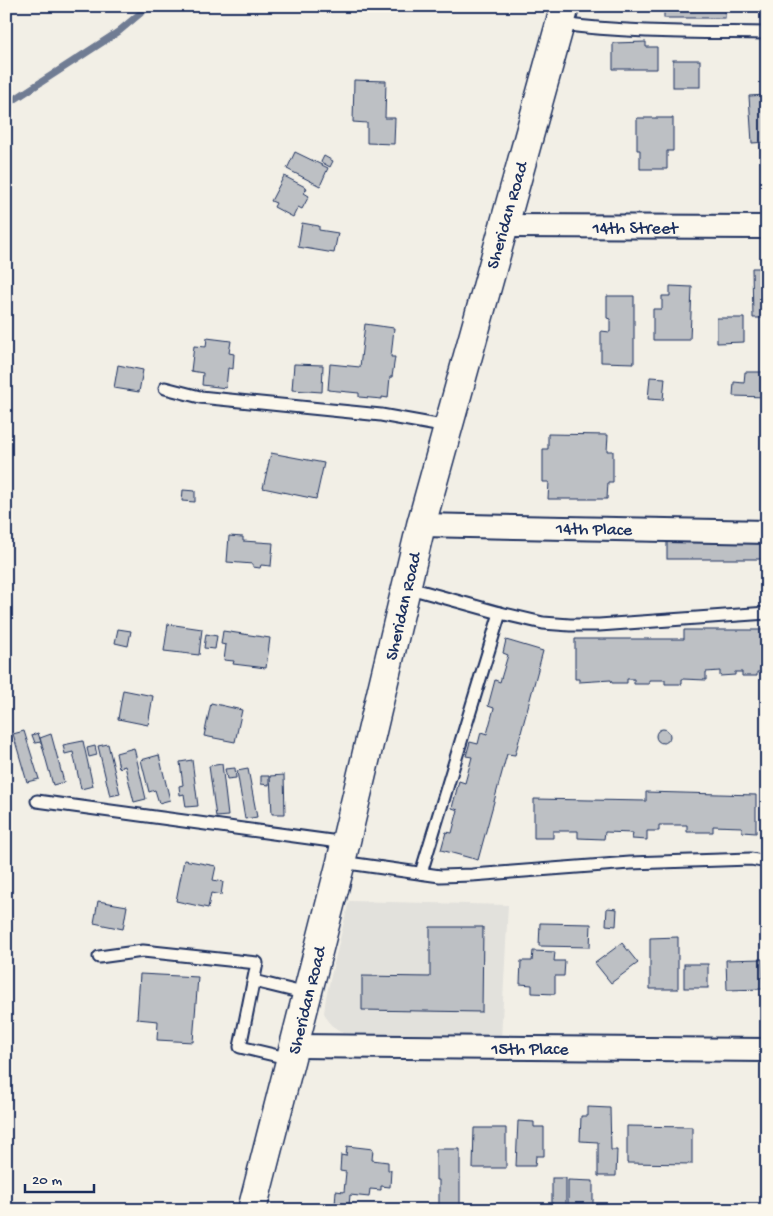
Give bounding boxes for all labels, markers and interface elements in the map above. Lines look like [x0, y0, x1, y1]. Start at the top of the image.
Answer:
street label: Sheridan Road [483, 158, 534, 272]
street label: 14th Street [591, 219, 679, 240]
street label: 14th Place [555, 519, 633, 542]
street label: Sheridan Road [382, 549, 427, 663]
street label: Sheridan Road [285, 943, 332, 1057]
street label: 15th Place [490, 1040, 569, 1061]
scale bar [25, 1161, 94, 1193]
text: 20 m [32, 1172, 62, 1190]

